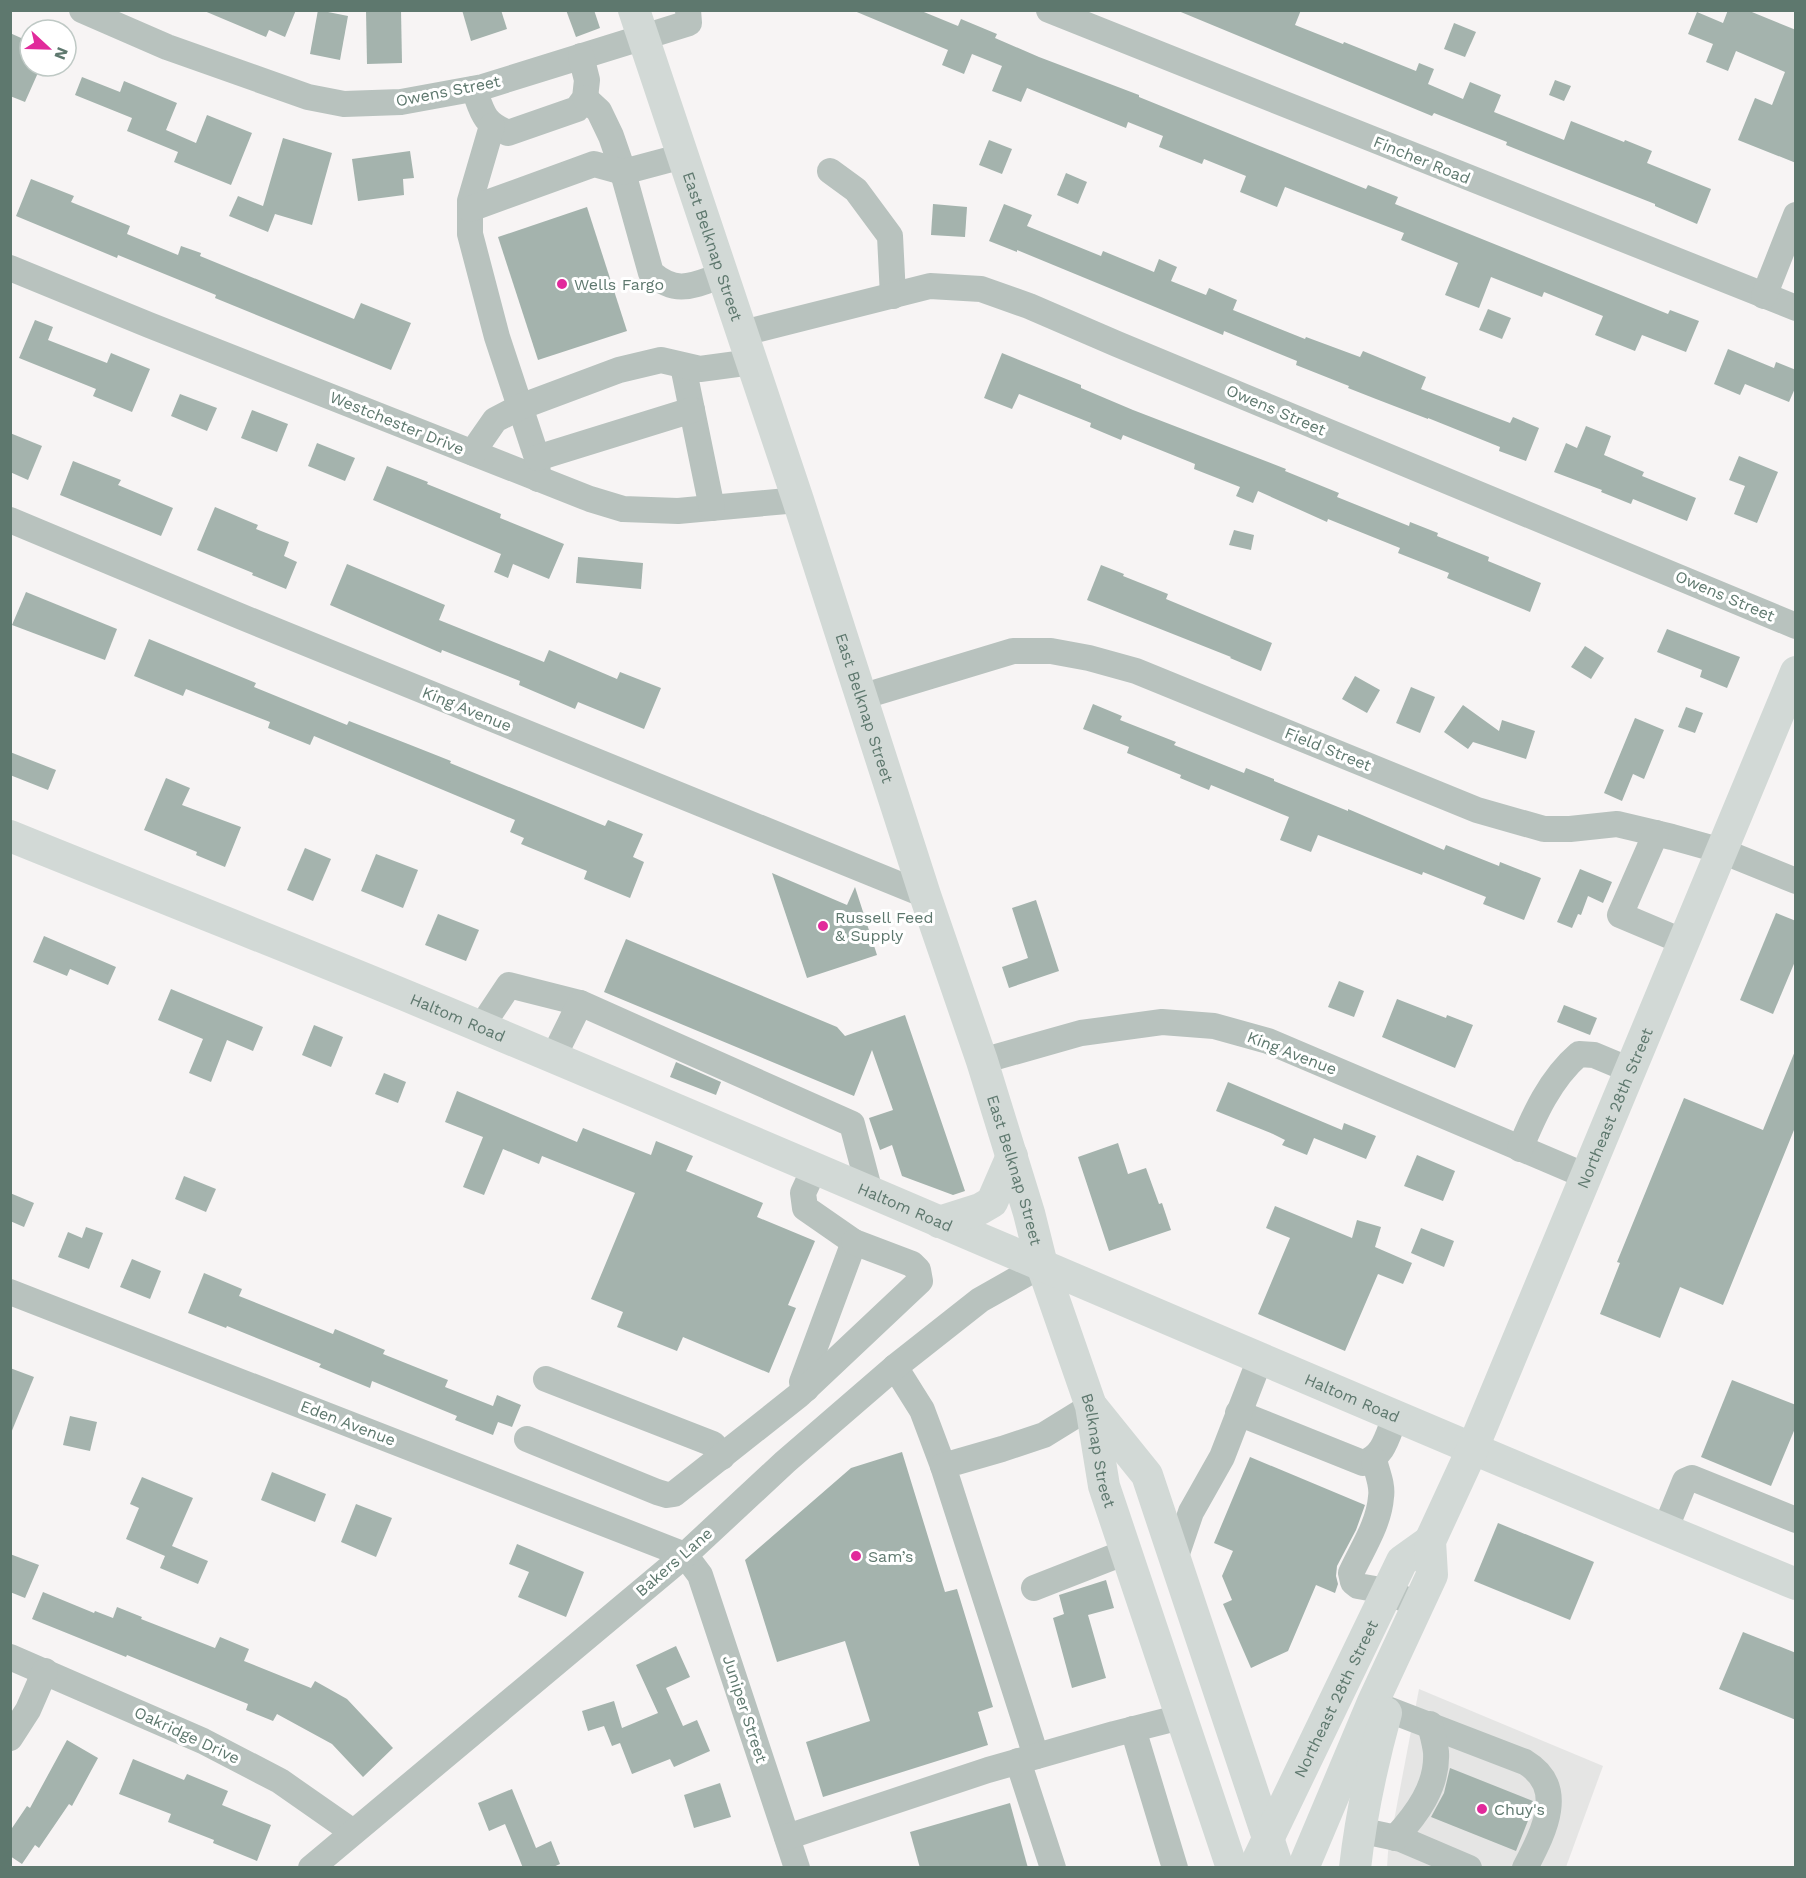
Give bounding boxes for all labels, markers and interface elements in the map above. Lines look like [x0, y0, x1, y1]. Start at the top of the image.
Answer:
north arrow [18, 18, 78, 78]
text: N [50, 44, 72, 62]
street label: Owens Street [394, 71, 502, 110]
street label: Fincher Road [1371, 132, 1473, 188]
street label: East Belknap Street [679, 169, 747, 324]
place label: Wells Fargo [574, 275, 664, 294]
marker: Wells Fargo [555, 277, 569, 291]
street label: Owens Street [1223, 381, 1329, 440]
street label: Westchester Drive [327, 387, 467, 459]
street label: Owens Street [1672, 567, 1778, 626]
street label: East Belknap Street [832, 631, 898, 785]
street label: King Avenue [420, 682, 514, 736]
street label: Field Street [1282, 723, 1374, 775]
place label: Russell Feed & Supply [835, 908, 934, 945]
marker: Russell Feed & Supply [816, 919, 830, 933]
street label: Haltom Road [407, 989, 508, 1046]
street label: Northeast 28th Street [1573, 1024, 1656, 1191]
street label: King Avenue [1244, 1027, 1340, 1079]
street label: East Belknap Street [983, 1092, 1046, 1247]
street label: Haltom Road [855, 1178, 956, 1235]
street label: Haltom Road [1302, 1369, 1403, 1426]
street label: Belknap Street [1078, 1390, 1120, 1510]
street label: Eden Avenue [298, 1396, 398, 1450]
street label: Bakers Lane [632, 1524, 716, 1600]
place label: Sam’s [868, 1547, 913, 1566]
marker: Sam’s [849, 1549, 863, 1563]
street label: Northeast 28th Street [1290, 1617, 1382, 1780]
street label: Juniper Street [719, 1653, 771, 1765]
street label: Oakridge Drive [131, 1702, 243, 1768]
place label: Chuy's [1494, 1800, 1545, 1819]
marker: Chuy's [1475, 1802, 1489, 1816]

